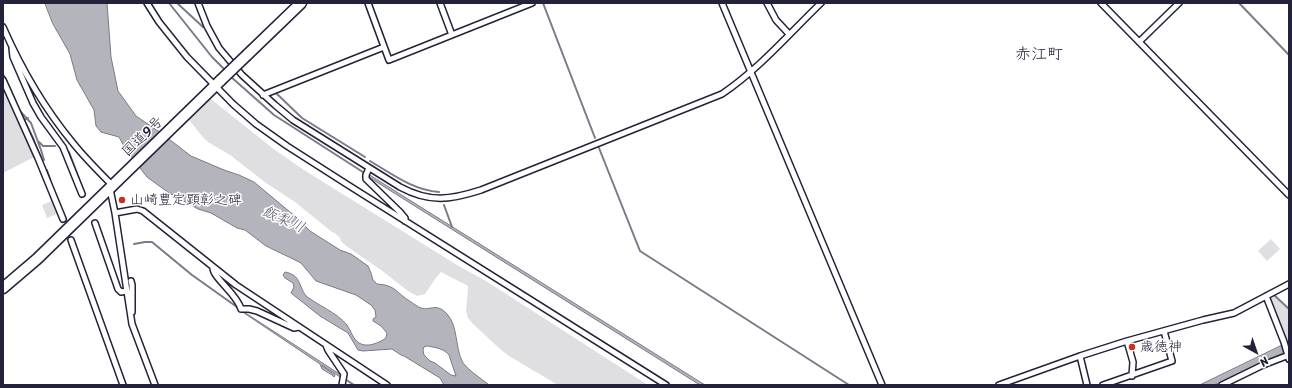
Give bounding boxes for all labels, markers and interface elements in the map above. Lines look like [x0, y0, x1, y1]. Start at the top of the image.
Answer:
district label: 赤江町 [1015, 45, 1063, 65]
street label: 国道9号 [119, 113, 167, 161]
place label: 山崎豊定顕彰之碑 [130, 192, 242, 208]
marker: 山崎豊定顕彰之碑 [117, 195, 127, 205]
water label: 飯梨川 [259, 202, 307, 238]
north arrow [1236, 332, 1276, 372]
place label: 歳徳神 [1140, 339, 1182, 355]
marker: 歳徳神 [1127, 342, 1137, 352]
text: N [1255, 352, 1273, 371]

